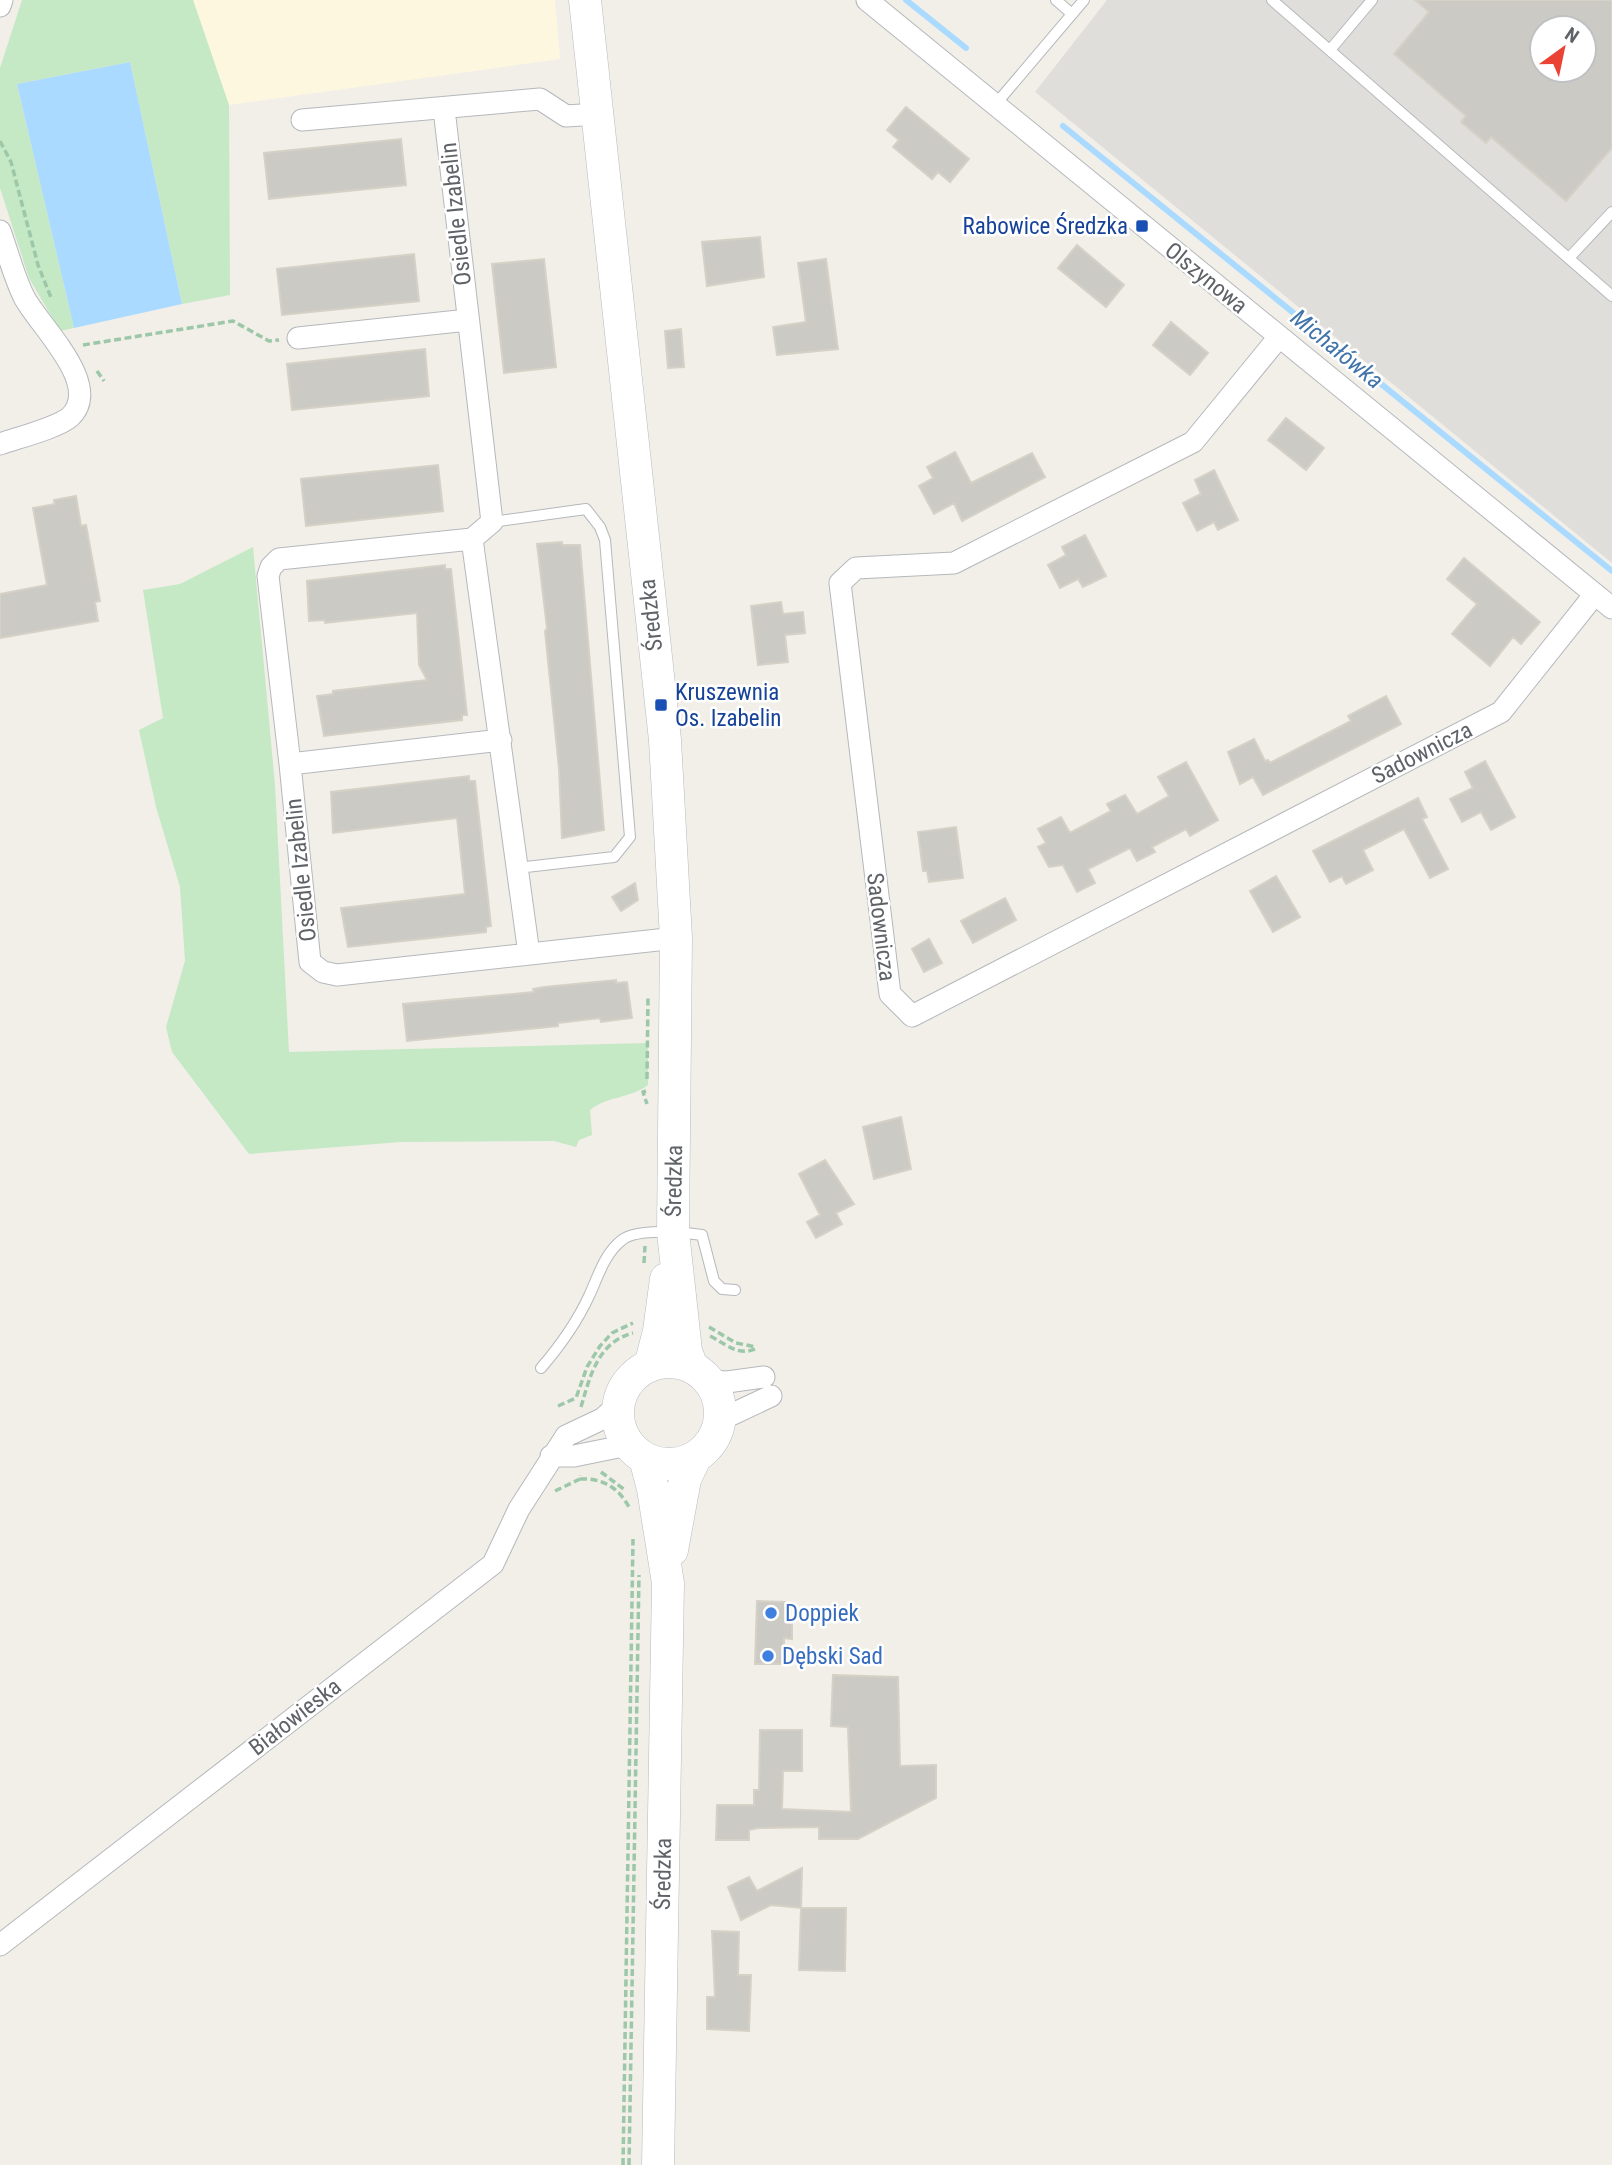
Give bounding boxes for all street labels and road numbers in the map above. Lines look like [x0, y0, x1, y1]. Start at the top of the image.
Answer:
street label: Osiedle Izabelin [435, 141, 477, 287]
street label: Olszynowa [1159, 237, 1253, 319]
street label: Średzka [633, 578, 668, 653]
street label: Sadownicza [1367, 716, 1477, 790]
street label: Osiedle Izabelin [280, 797, 322, 943]
street label: Sadownicza [861, 871, 901, 983]
street label: Średzka [659, 1145, 688, 1217]
street label: Białowieska [244, 1673, 346, 1761]
street label: Średzka [648, 1838, 677, 1910]

